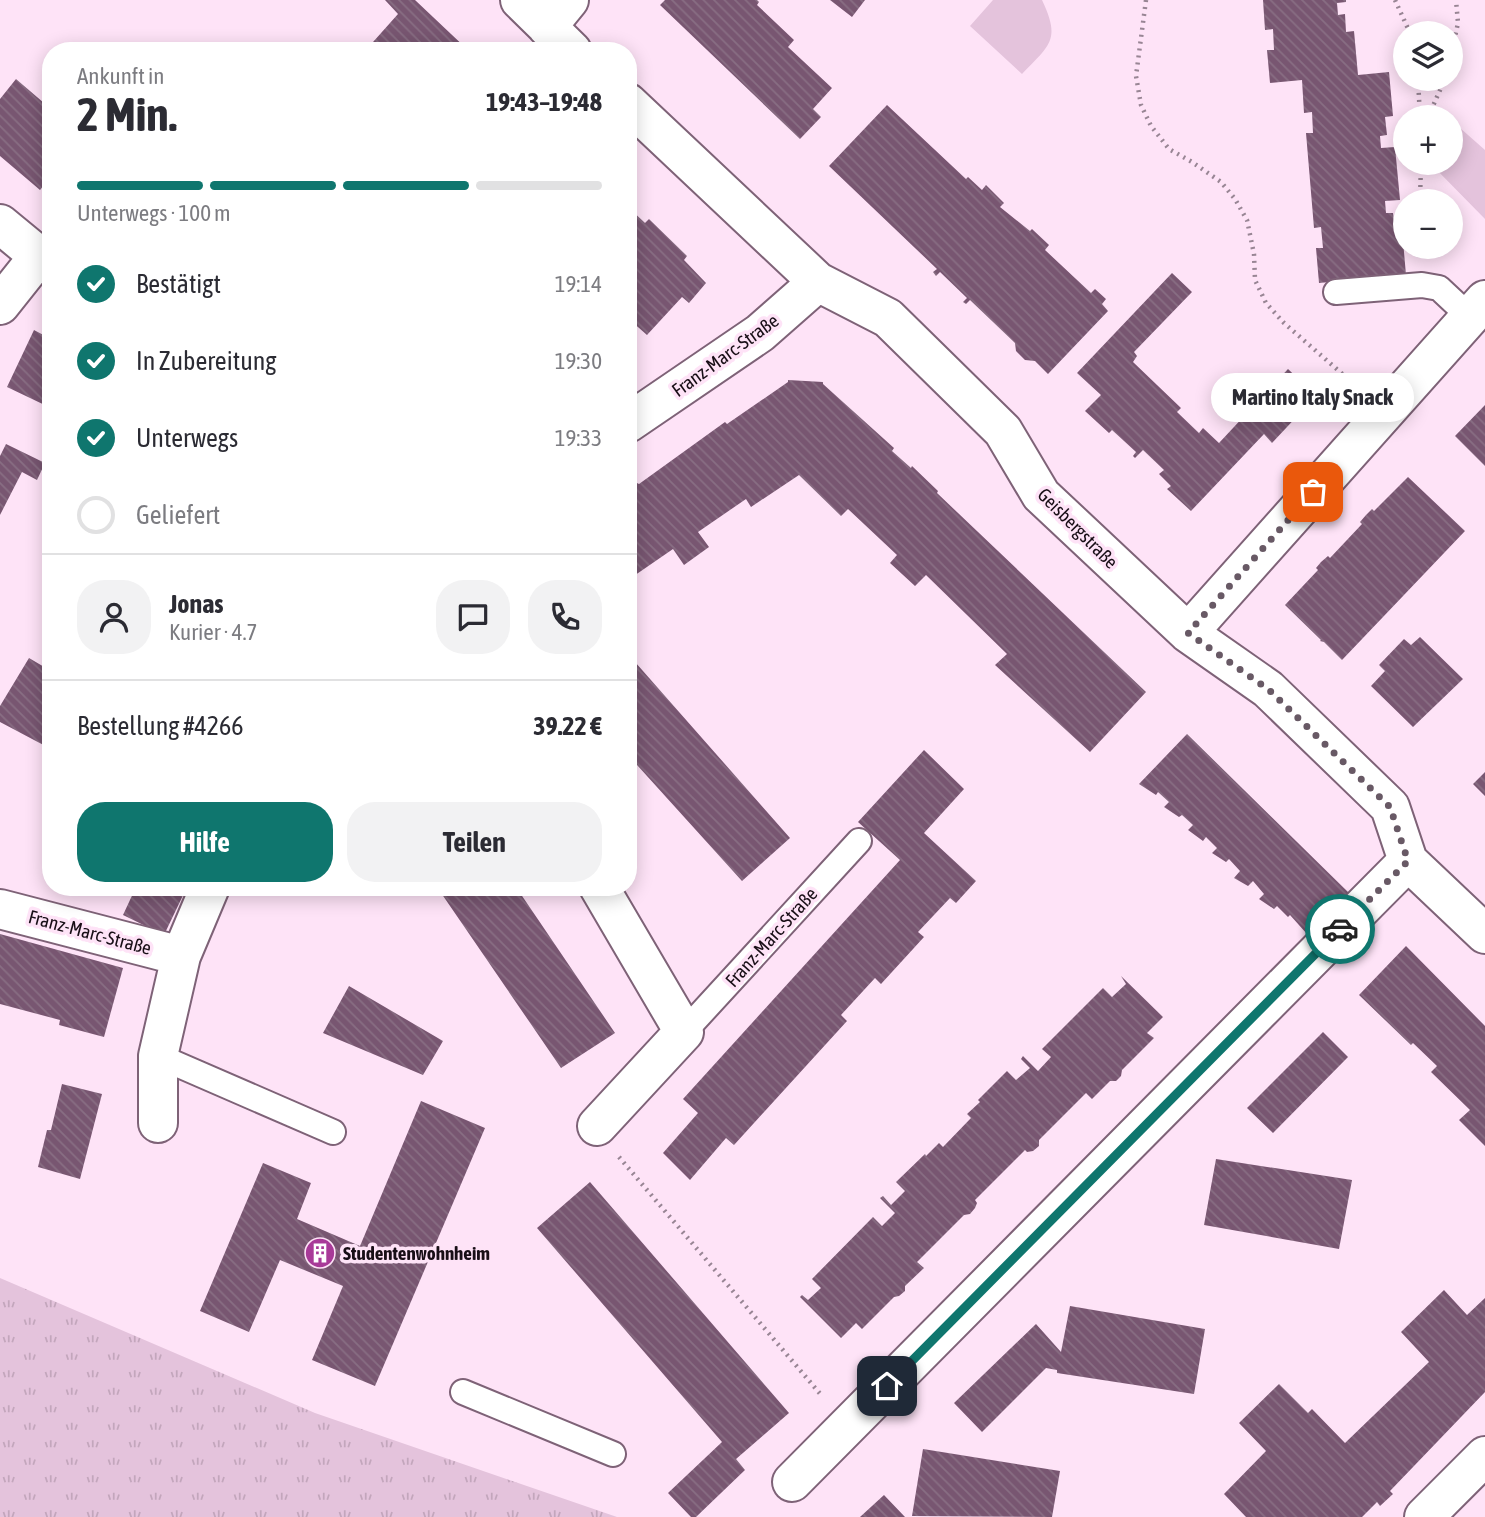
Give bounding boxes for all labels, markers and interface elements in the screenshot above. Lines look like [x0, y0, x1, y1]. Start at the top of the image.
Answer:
map controls [1393, 21, 1463, 259]
button: layers [1393, 21, 1463, 91]
text: Ankunft in [77, 63, 164, 89]
text: 19:43–19:48 [486, 87, 602, 117]
text: 2 Min. [77, 88, 177, 141]
button: + [1393, 105, 1463, 175]
button: − [1393, 189, 1463, 259]
text: Unterwegs · 100 m [77, 200, 231, 226]
icon: check [77, 265, 115, 303]
text: Bestätigt [136, 269, 221, 299]
text: 19:14 [555, 271, 602, 297]
street label: Franz-Marc-Straße [667, 309, 783, 401]
icon: check [77, 342, 115, 380]
text: In Zubereitung [136, 346, 276, 376]
text: 19:30 [555, 348, 602, 374]
callout: Martino Italy Snack [1212, 373, 1414, 422]
text: Martino Italy Snack [1232, 384, 1393, 410]
icon: check [77, 419, 115, 457]
text: Unterwegs [136, 423, 238, 453]
text: 19:33 [555, 425, 602, 451]
pin [1283, 462, 1343, 522]
icon: bag [1294, 473, 1332, 511]
street label: Geisbergstraße [1033, 483, 1123, 573]
text: Geliefert [136, 500, 220, 530]
button: person [77, 580, 151, 654]
button: chat [436, 580, 510, 654]
button: phone [528, 580, 602, 654]
text: Jonas [169, 589, 223, 619]
text: Kurier · 4.7 [169, 619, 257, 645]
text: Bestellung #4266 [77, 711, 243, 741]
text: 39.22 € [533, 711, 602, 741]
button: Hilfe [77, 802, 333, 882]
button: Teilen [347, 802, 602, 882]
street label: Franz-Marc-Straße [721, 883, 821, 991]
courier [1305, 894, 1375, 964]
street label: Franz-Marc-Straße [26, 905, 154, 959]
icon: car [1321, 910, 1359, 948]
building icon: Studentenwohnheim [303, 1236, 337, 1270]
place label: Studentenwohnheim [343, 1242, 490, 1264]
pin [857, 1356, 917, 1416]
icon: home [868, 1367, 906, 1405]

